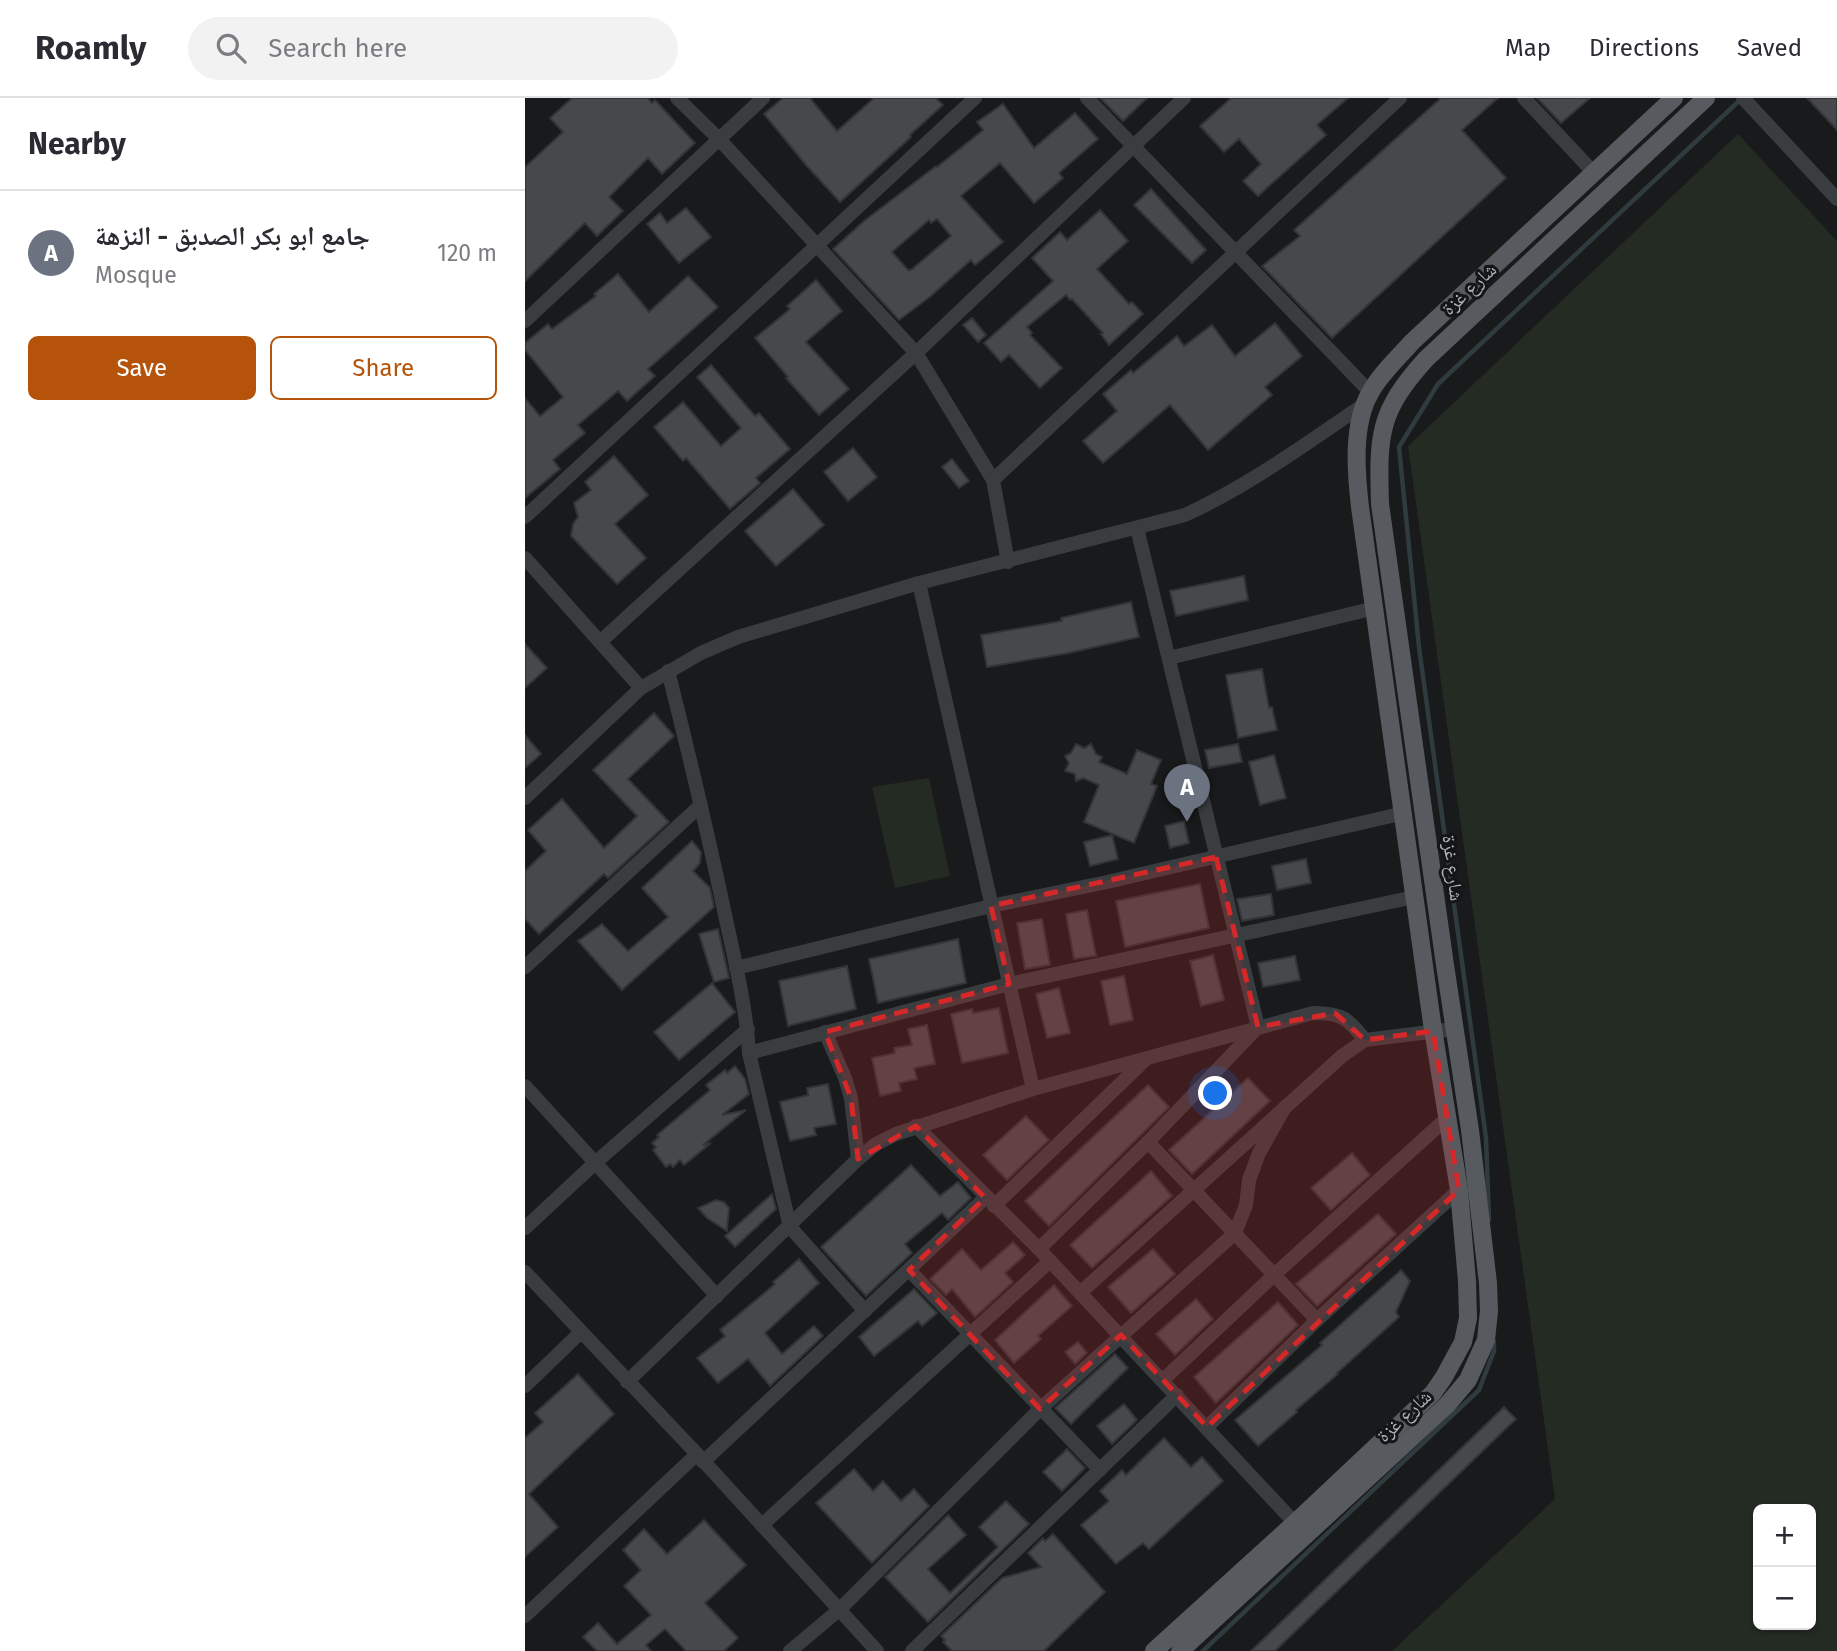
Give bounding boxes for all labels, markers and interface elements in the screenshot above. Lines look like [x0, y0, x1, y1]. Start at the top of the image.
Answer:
search box [188, 17, 678, 80]
text: Roamly [35, 28, 146, 68]
icon: search [212, 29, 250, 67]
text: Search here [268, 33, 407, 64]
text: Map [1505, 34, 1551, 62]
text: Directions [1589, 34, 1699, 62]
text: Saved [1737, 34, 1802, 62]
text: Nearby [28, 126, 126, 162]
text: جامع ابو بكر الصدبق - النزهة [95, 221, 370, 252]
text: A [44, 239, 58, 267]
text: 120 m [437, 239, 497, 267]
street label: شارع غزة [1437, 258, 1501, 320]
text: Mosque [95, 261, 177, 289]
button: Save [28, 336, 256, 400]
button: Share [270, 336, 497, 400]
pin: A [1164, 764, 1210, 822]
street label: شارع غزة [1438, 834, 1468, 902]
your location [1198, 1076, 1232, 1110]
street label: شارع غزة [1372, 1385, 1436, 1447]
map controls [1753, 1504, 1816, 1630]
button: + [1753, 1504, 1816, 1567]
button: − [1753, 1567, 1816, 1630]

